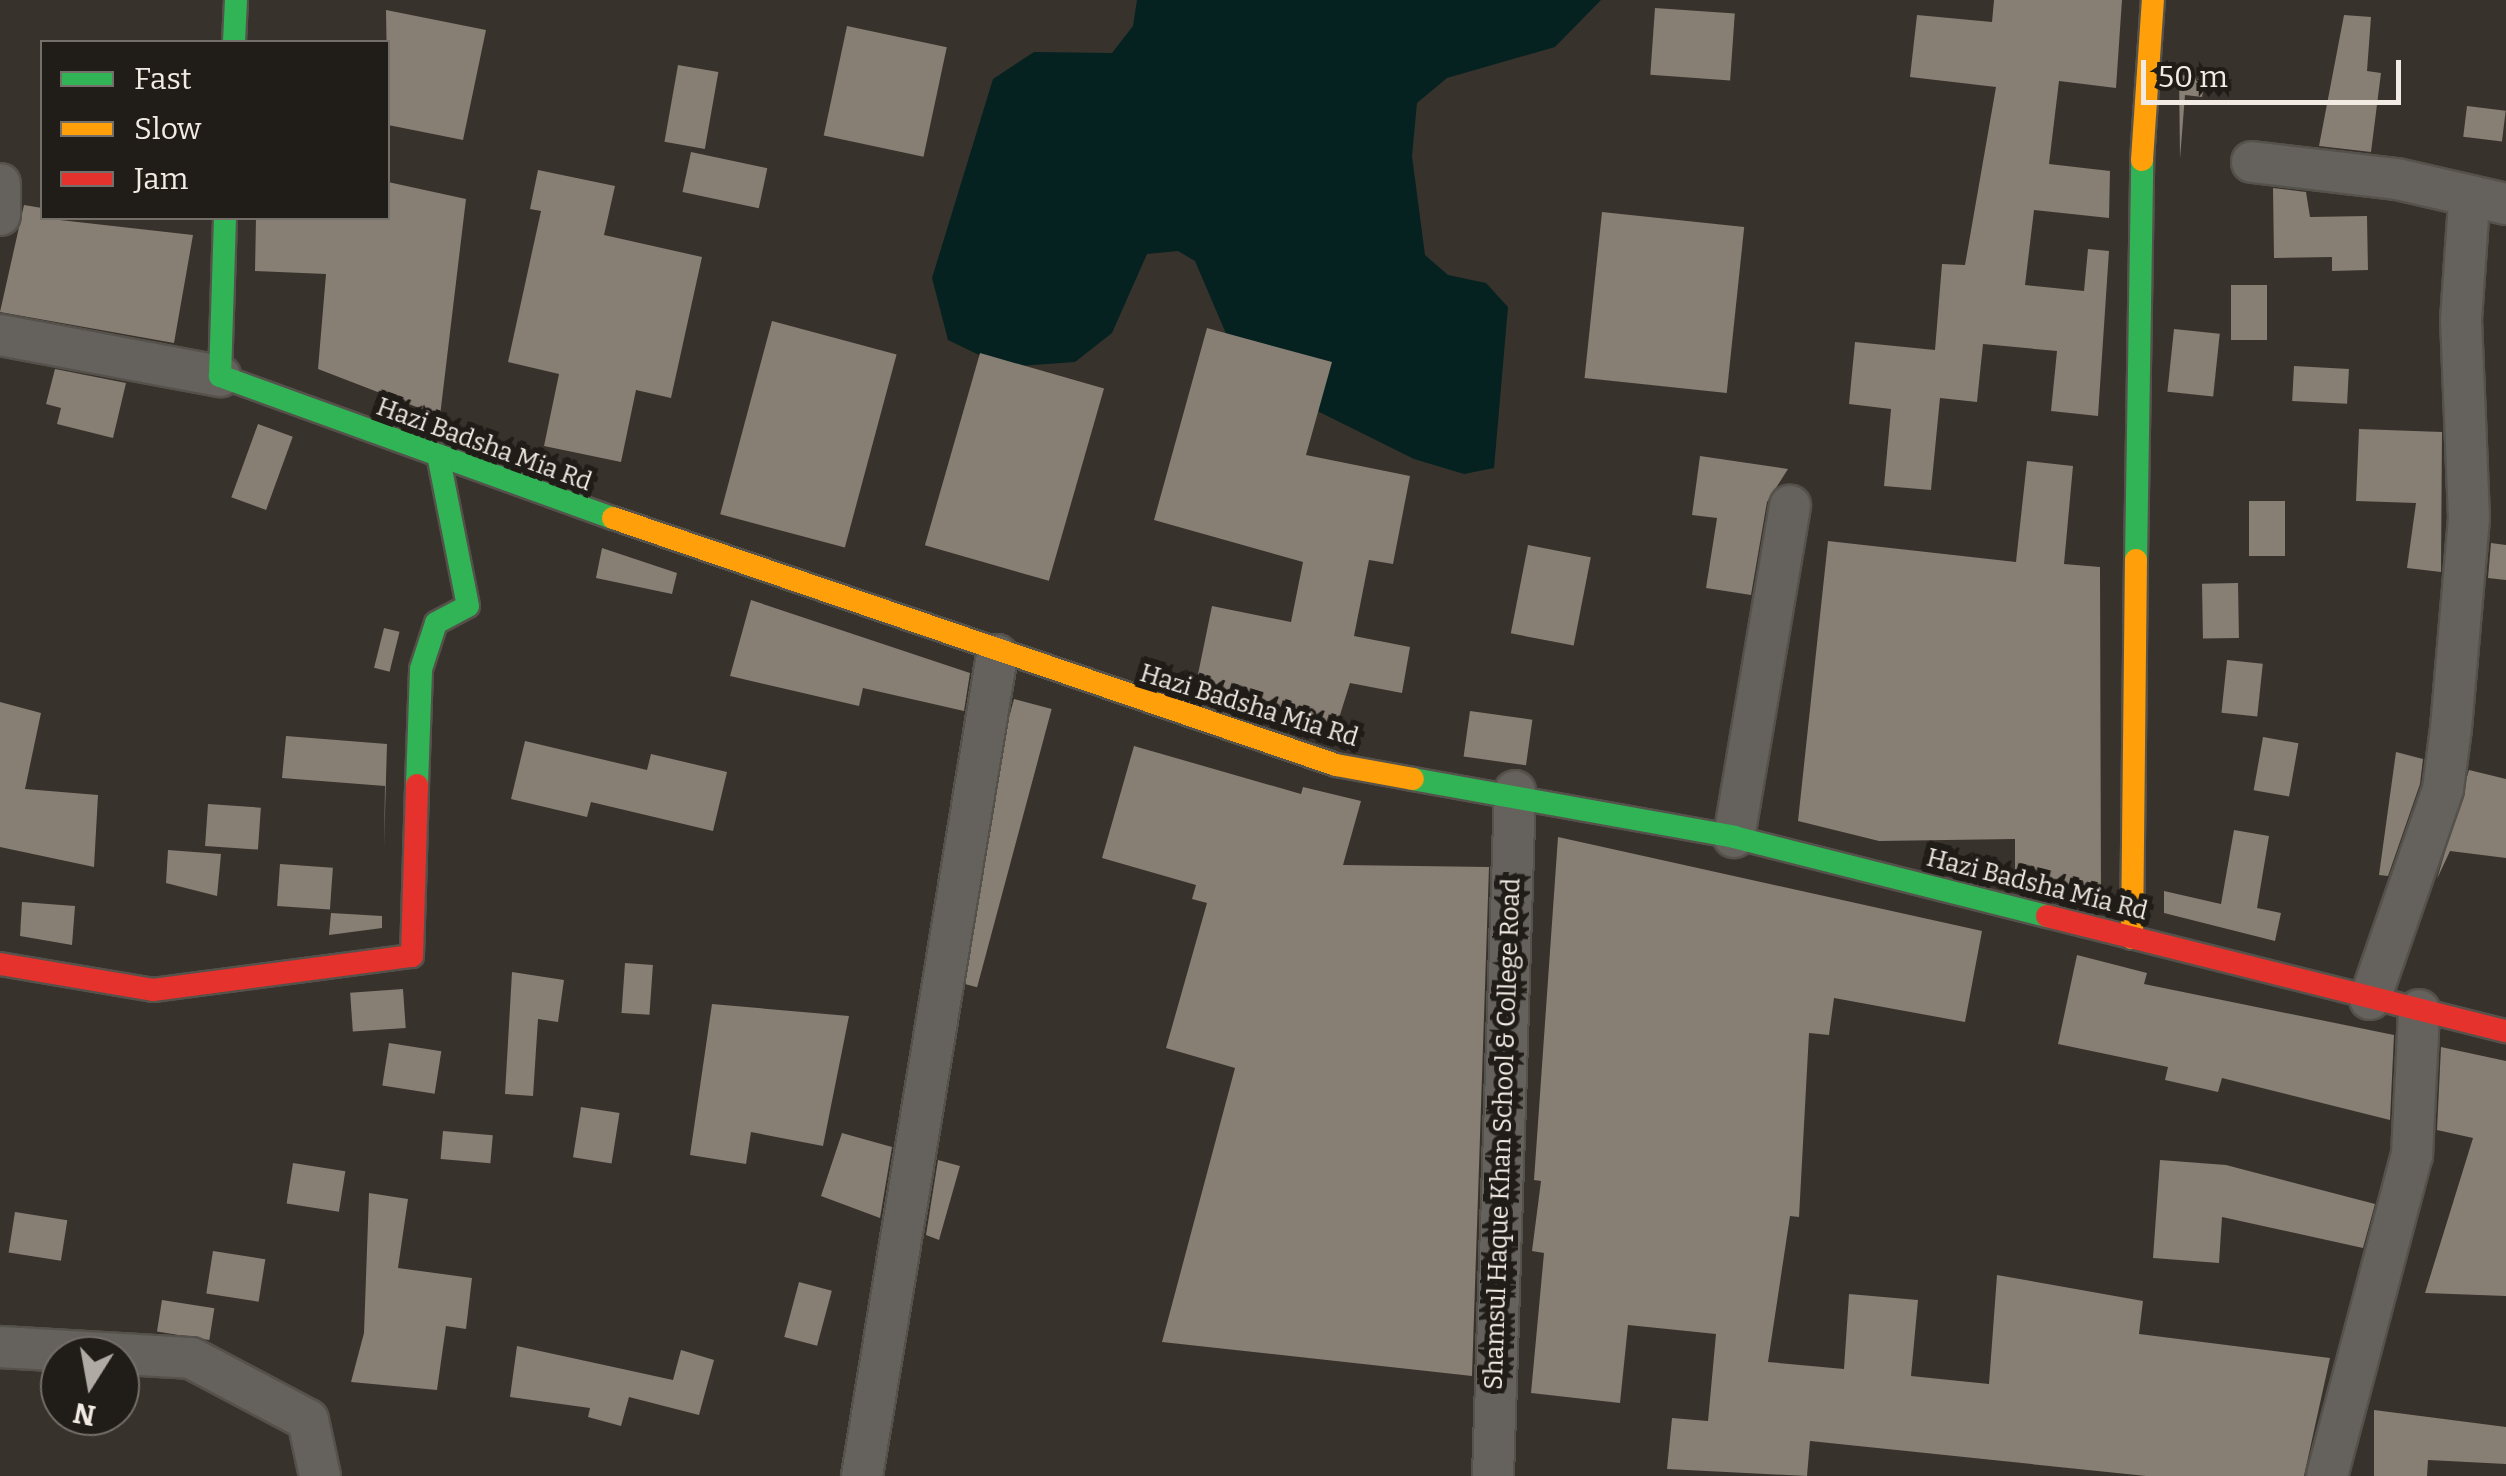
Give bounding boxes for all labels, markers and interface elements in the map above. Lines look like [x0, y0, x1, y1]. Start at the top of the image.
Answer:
legend [40, 40, 390, 220]
scale bar [2146, 40, 2406, 102]
text: 50 m [2158, 59, 2228, 95]
text: Fast [134, 61, 192, 97]
text: Slow [134, 111, 201, 147]
text: Jam [134, 161, 188, 197]
street label: Hazi Badsha Mia Rd [372, 392, 596, 498]
street label: Hazi Badsha Mia Rd [1136, 659, 1362, 753]
street label: Hazi Badsha Mia Rd [1923, 843, 2151, 927]
street label: Shamsul Haque Khan School & College Road [1479, 878, 1527, 1390]
north arrow [40, 1336, 140, 1436]
text: N [71, 1396, 98, 1432]

